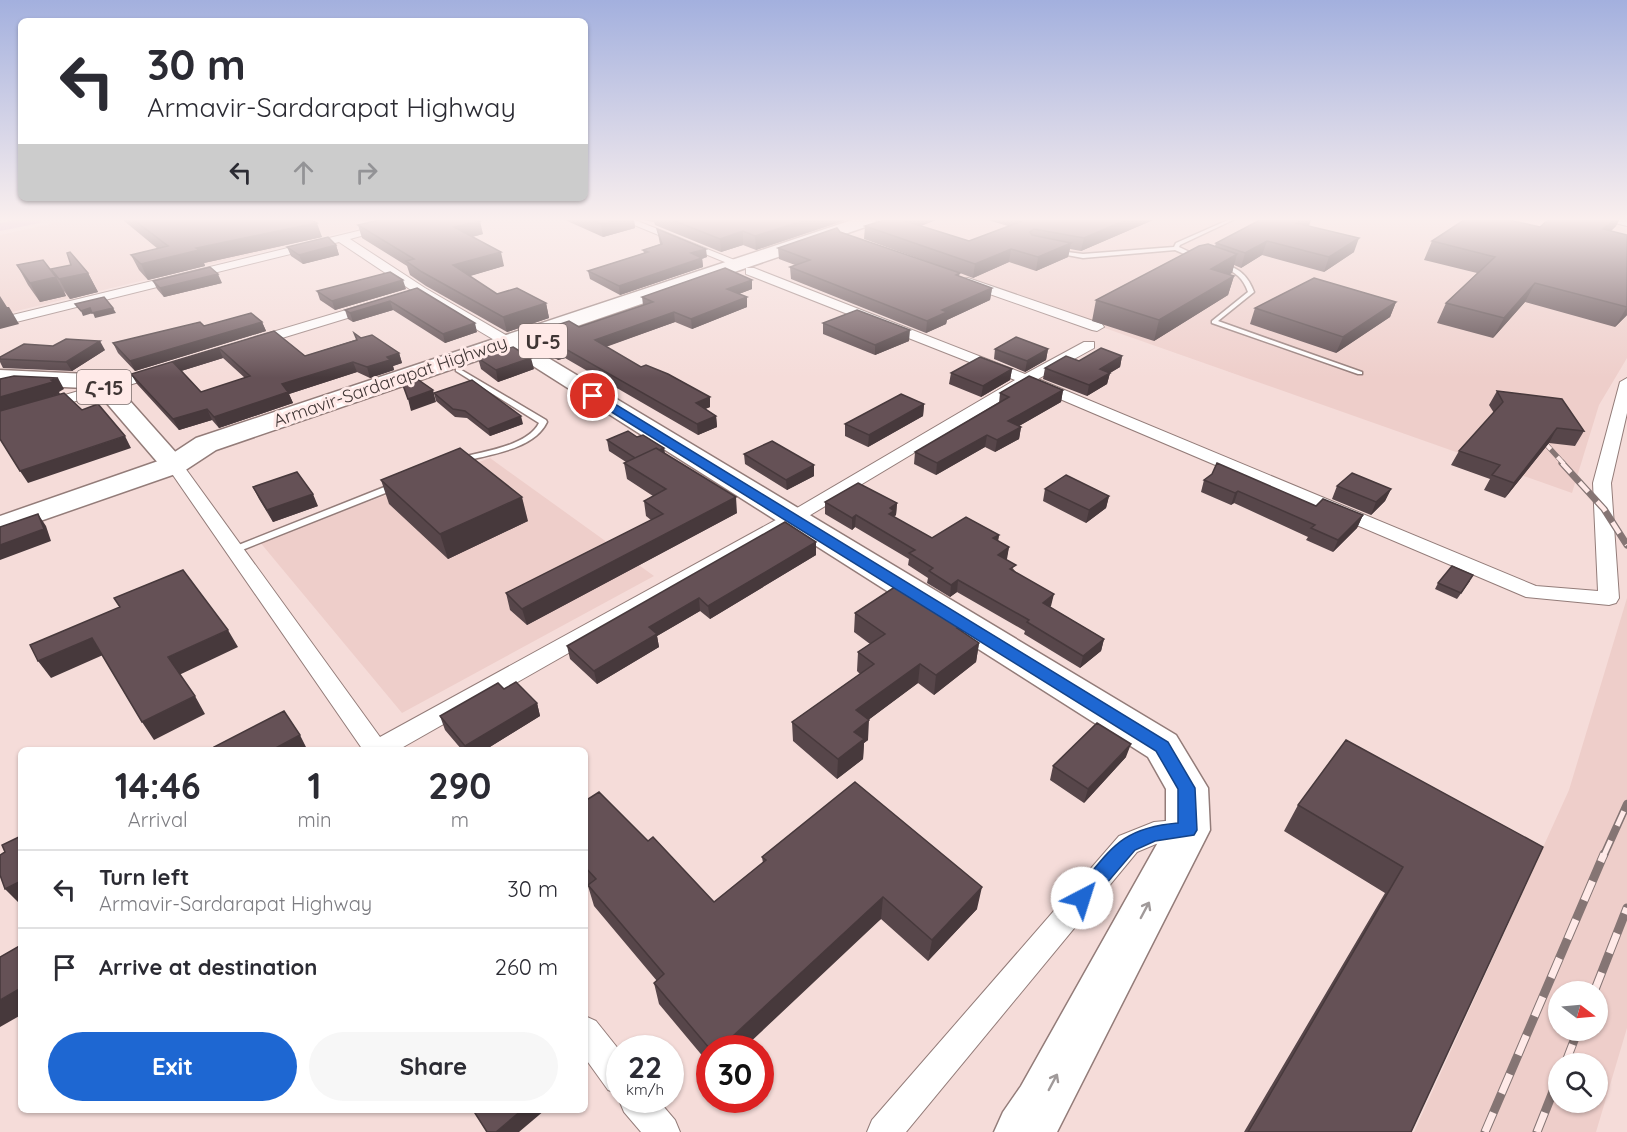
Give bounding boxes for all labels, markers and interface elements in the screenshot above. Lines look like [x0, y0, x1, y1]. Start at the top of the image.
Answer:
text: 30 m [147, 38, 246, 91]
icon: left [48, 42, 126, 120]
text: Armavir-Sardarapat Highway [147, 90, 516, 124]
icon: left [224, 156, 257, 189]
icon: ahead [287, 156, 320, 189]
icon: right [350, 156, 383, 189]
road number: Մ-5 [519, 324, 567, 358]
street label: Armavir-Sardarapat Highway [270, 330, 510, 432]
road number: Հ-15 [77, 370, 131, 404]
pin [567, 370, 618, 421]
icon: arrive [576, 379, 609, 412]
text: 14:46 [115, 763, 201, 808]
text: 1 [307, 763, 322, 808]
text: 290 [428, 763, 491, 808]
text: Arrival [128, 807, 188, 832]
text: min [297, 807, 332, 832]
text: m [451, 807, 469, 832]
text: Turn left [99, 863, 189, 891]
position arrow [1050, 866, 1114, 930]
icon: left [48, 873, 81, 906]
text: 30 m [507, 875, 558, 903]
text: Armavir-Sardarapat Highway [99, 891, 372, 916]
one-way arrow [1139, 902, 1151, 919]
icon: arrive [48, 951, 81, 984]
text: Arrive at destination [99, 953, 317, 981]
text: 260 m [495, 953, 558, 981]
north arrow [1548, 981, 1608, 1041]
map controls [1548, 981, 1608, 1113]
button: Exit [48, 1032, 297, 1101]
button: Share [309, 1032, 558, 1101]
speed limit sign: 30 [696, 1035, 774, 1113]
text: 22 [628, 1048, 662, 1086]
button: search [1548, 1053, 1608, 1113]
one-way arrow [1047, 1074, 1059, 1091]
text: km/h [626, 1080, 664, 1099]

